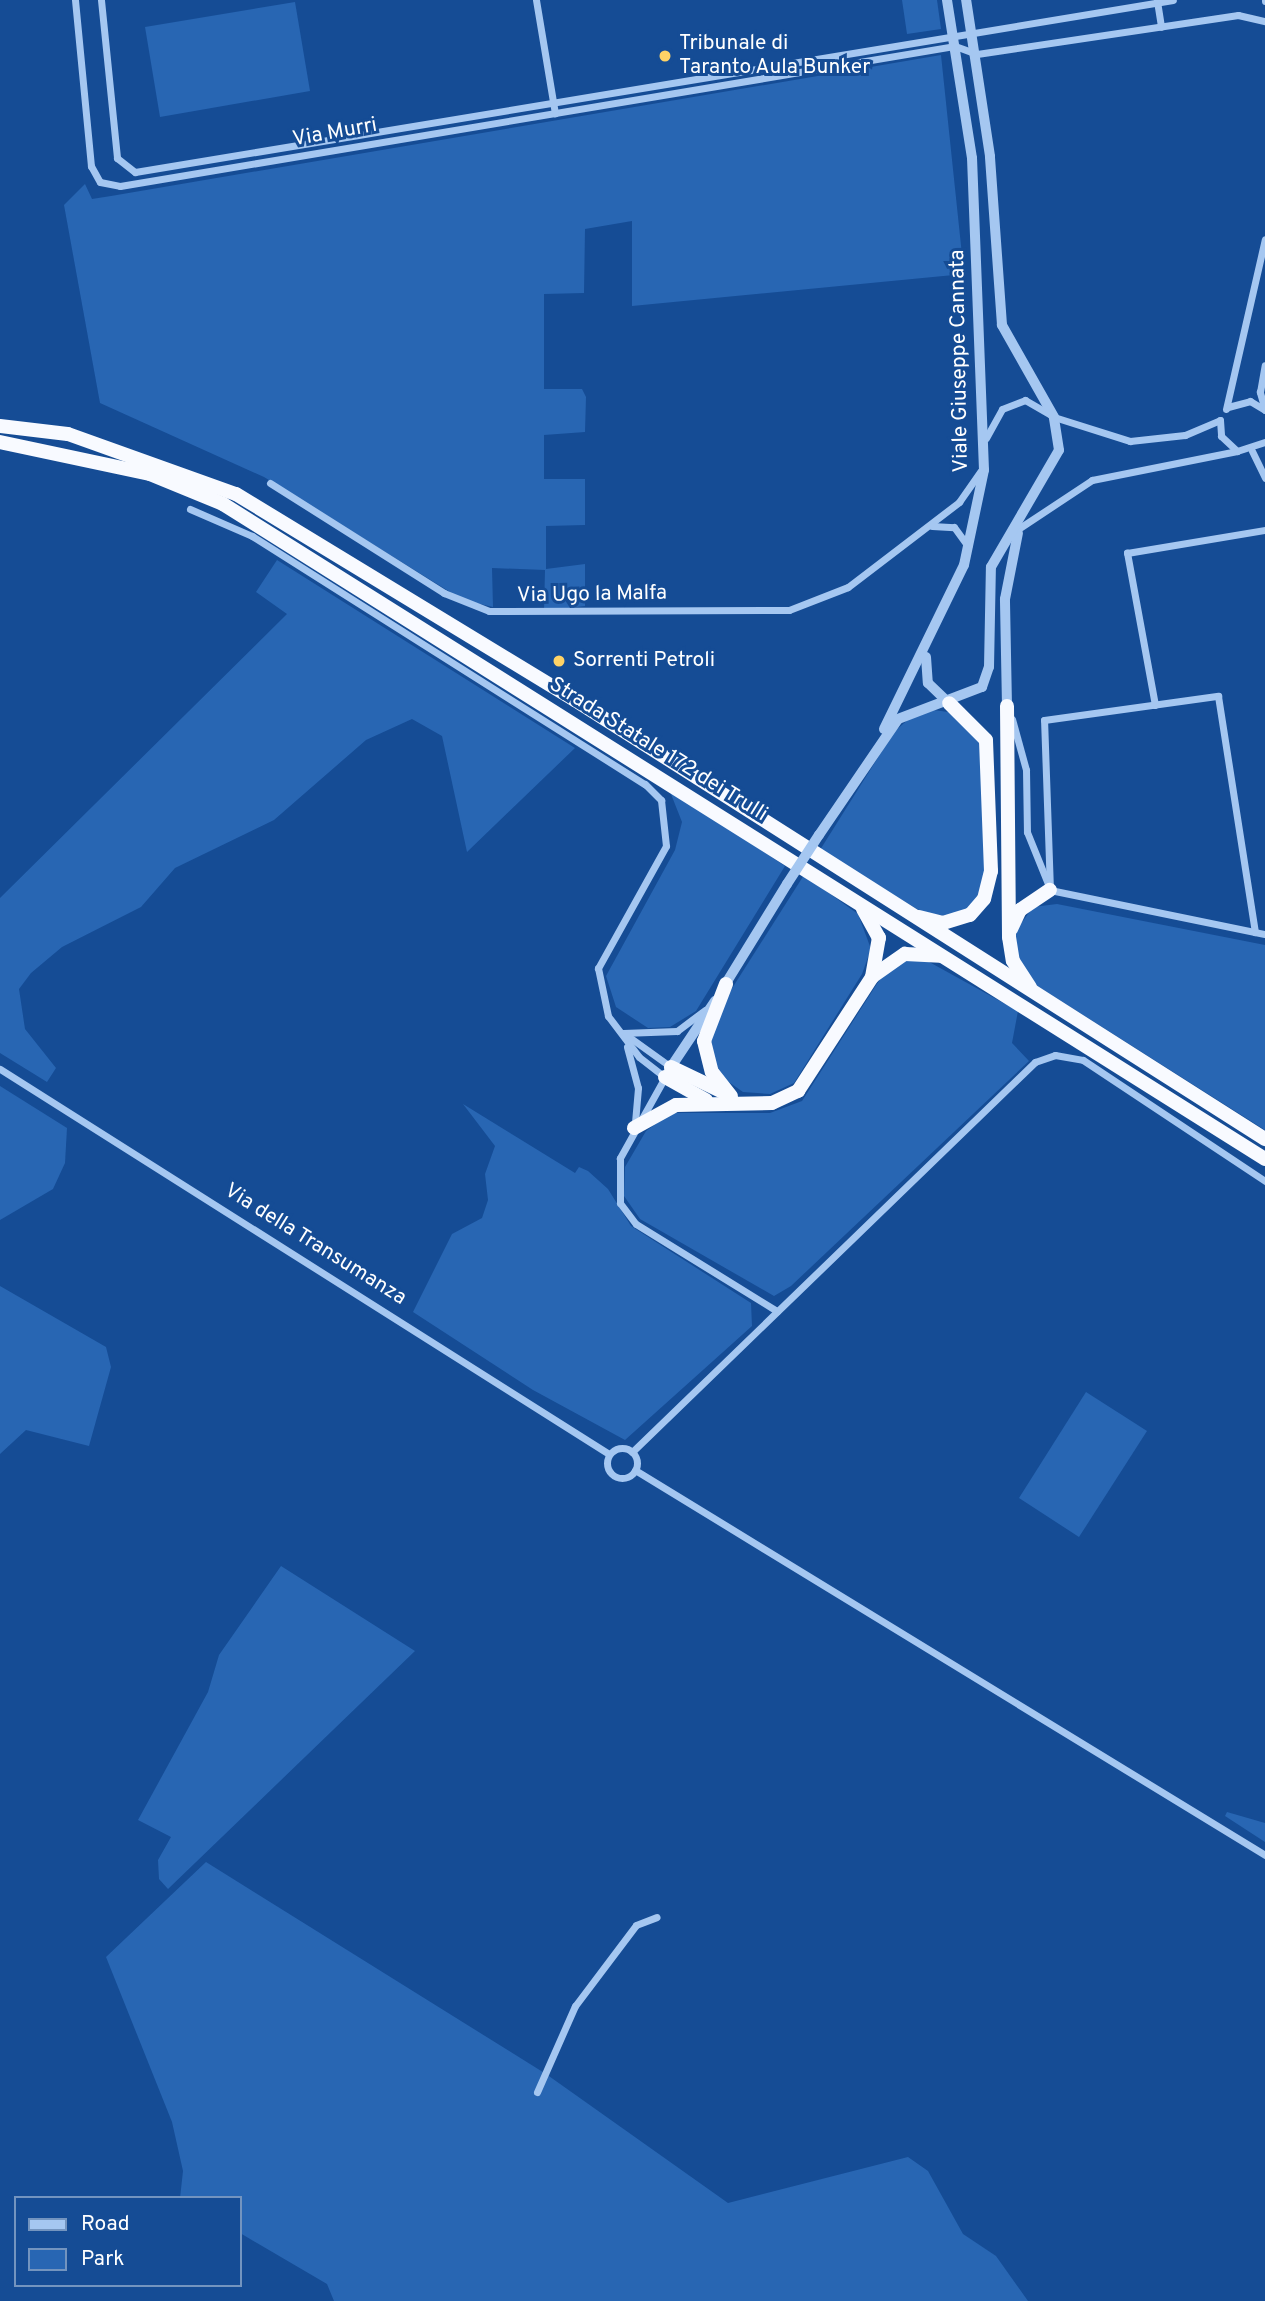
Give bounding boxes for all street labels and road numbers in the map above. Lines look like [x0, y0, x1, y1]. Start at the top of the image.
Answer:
street label: Via Murri [291, 113, 379, 153]
street label: Viale Giuseppe Cannata [945, 249, 975, 473]
street label: Via Ugo la Malfa [517, 581, 667, 609]
street label: Strada Statale 172 dei Trulli [544, 672, 772, 828]
street label: Via della Transumanza [219, 1178, 411, 1312]

